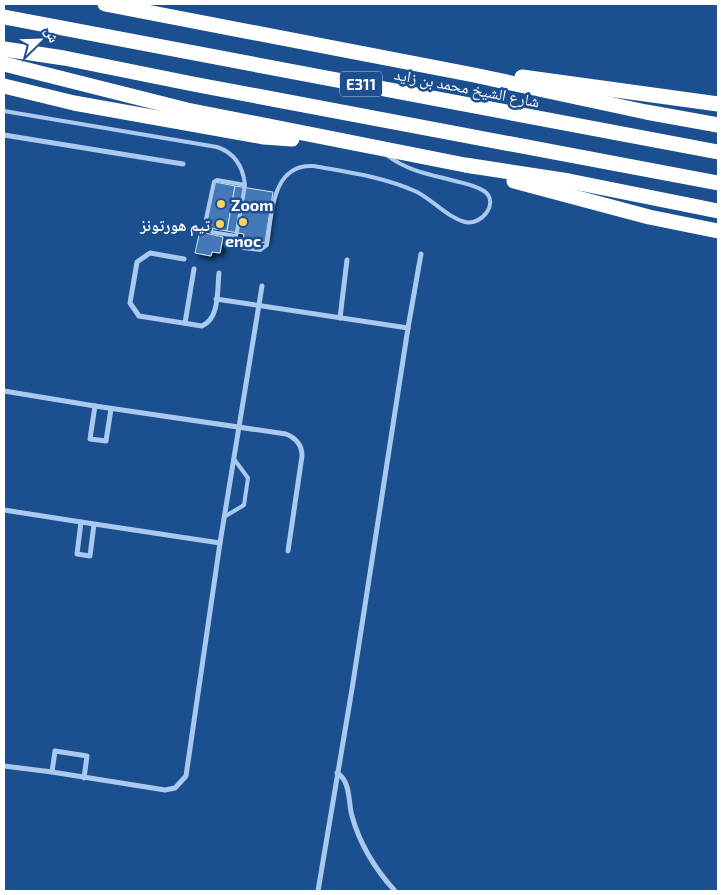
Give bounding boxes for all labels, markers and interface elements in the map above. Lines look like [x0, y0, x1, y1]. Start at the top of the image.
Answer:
north arrow [15, 15, 65, 65]
text: ش [41, 25, 63, 45]
street label: شارع الشيخ محمد بن زايد [392, 64, 541, 112]
road number: E311 [340, 72, 382, 96]
place label: Zoom [231, 195, 273, 214]
marker: Zoom [215, 198, 227, 210]
place label: تيم هورتونز [139, 215, 211, 237]
marker: enoc [237, 216, 249, 228]
marker: تيم هورتونز [214, 218, 226, 230]
place label: enoc [225, 231, 261, 250]

